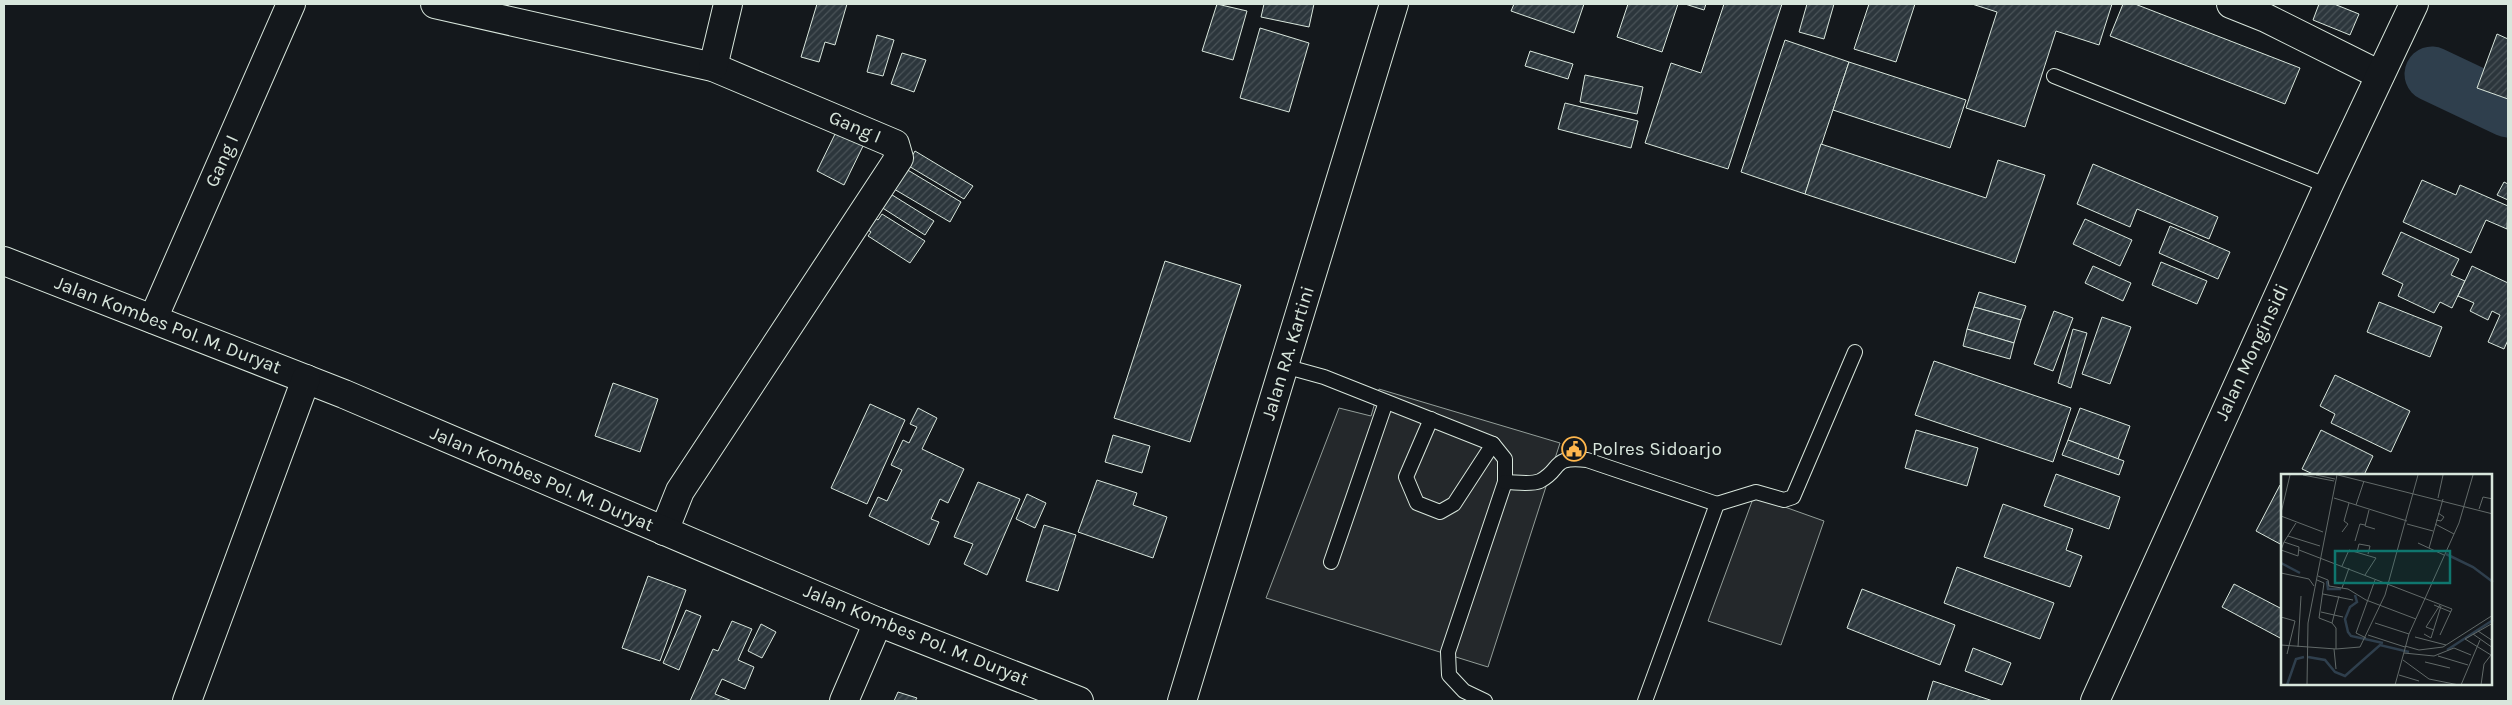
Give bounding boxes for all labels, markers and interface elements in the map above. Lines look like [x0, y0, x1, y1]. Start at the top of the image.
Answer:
street label: Gang I [826, 106, 884, 148]
street label: Gang I [201, 132, 243, 190]
street label: Jalan Kombes Pol. M. Duryat [52, 272, 284, 378]
street label: Jalan Monginsidi [2211, 280, 2293, 424]
street label: Jalan RA. Kartini [1257, 283, 1319, 423]
street label: Jalan Kombes Pol. M. Duryat [427, 422, 657, 536]
public building icon: Polres Sidoarjo [1561, 436, 1587, 462]
place label: Polres Sidoarjo [1592, 438, 1722, 460]
inset map [2281, 474, 2492, 685]
street label: Jalan Kombes Pol. M. Duryat [800, 580, 1032, 690]

